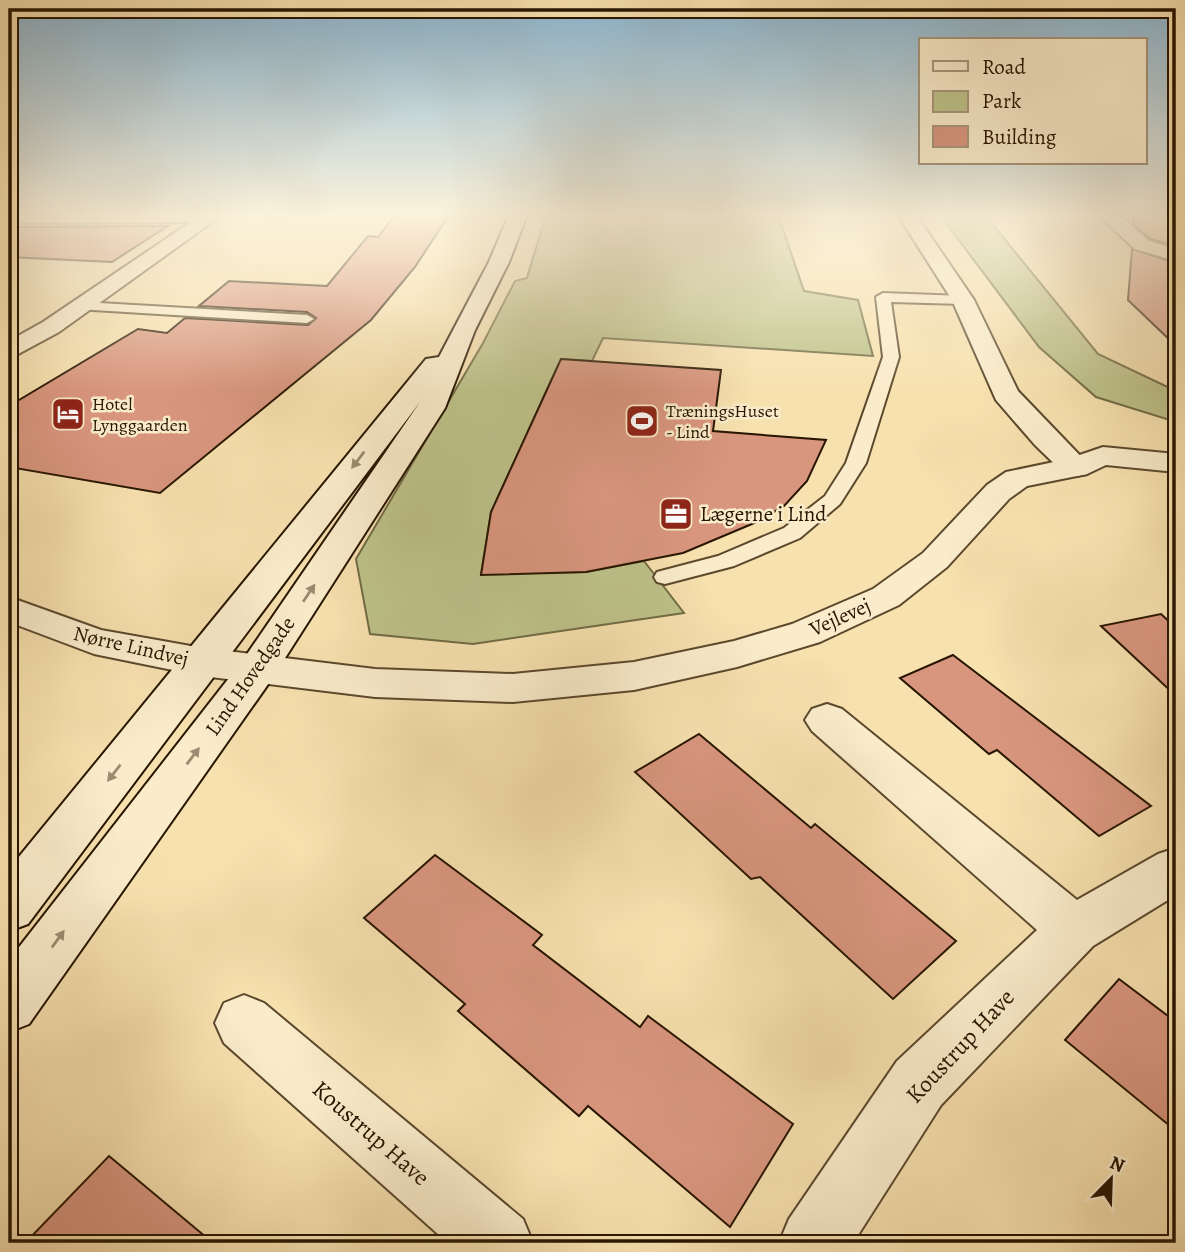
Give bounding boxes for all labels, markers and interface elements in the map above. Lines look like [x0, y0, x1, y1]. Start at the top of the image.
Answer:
legend [919, 38, 1146, 164]
text: Road [982, 53, 1026, 81]
text: Park [982, 87, 1022, 115]
text: Building [982, 123, 1057, 151]
place label: Hotel Lynggaarden [92, 392, 188, 437]
hotel icon: Hotel Lynggaarden [49, 395, 87, 433]
place label: TræningsHuset - Lind [666, 399, 779, 444]
sports icon: TræningsHuset - Lind [623, 402, 661, 440]
one-way arrow [352, 451, 366, 469]
office icon: Lægerne i Lind [657, 495, 695, 533]
place label: Lægerne i Lind [700, 500, 827, 528]
one-way arrow [302, 583, 315, 602]
street label: Vejlevej [804, 591, 875, 643]
street label: Lind Hovedgade [199, 611, 301, 741]
street label: Nørre Lindvej [71, 619, 191, 673]
one-way arrow [186, 747, 200, 765]
one-way arrow [106, 763, 121, 781]
one-way arrow [51, 930, 65, 948]
street label: Koustrup Have [899, 982, 1021, 1110]
street label: Koustrup Have [305, 1073, 437, 1193]
north arrow [1076, 1144, 1146, 1214]
text: N [1106, 1150, 1129, 1179]

